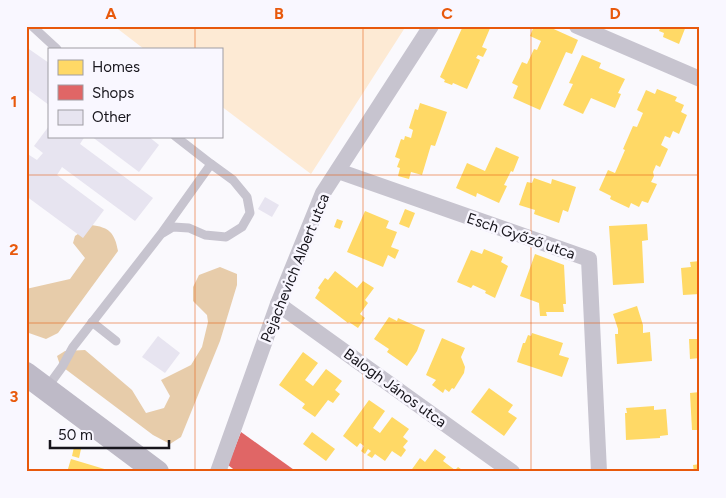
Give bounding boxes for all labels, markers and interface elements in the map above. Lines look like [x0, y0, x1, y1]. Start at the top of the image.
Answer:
text: A [105, 4, 117, 23]
text: B [274, 4, 284, 23]
text: C [441, 4, 453, 23]
text: D [609, 4, 621, 23]
legend [48, 48, 222, 138]
text: Homes [92, 58, 140, 76]
text: Shops [92, 84, 134, 102]
text: 1 [11, 92, 17, 111]
text: Other [92, 108, 131, 126]
street label: Pejachevich Albert utca [257, 191, 333, 345]
street label: Esch Győző utca [464, 209, 578, 263]
text: 2 [9, 240, 19, 259]
street label: Balogh János utca [340, 345, 450, 431]
text: 3 [10, 387, 19, 406]
scale bar [50, 418, 169, 450]
text: 50 m [58, 426, 93, 444]

